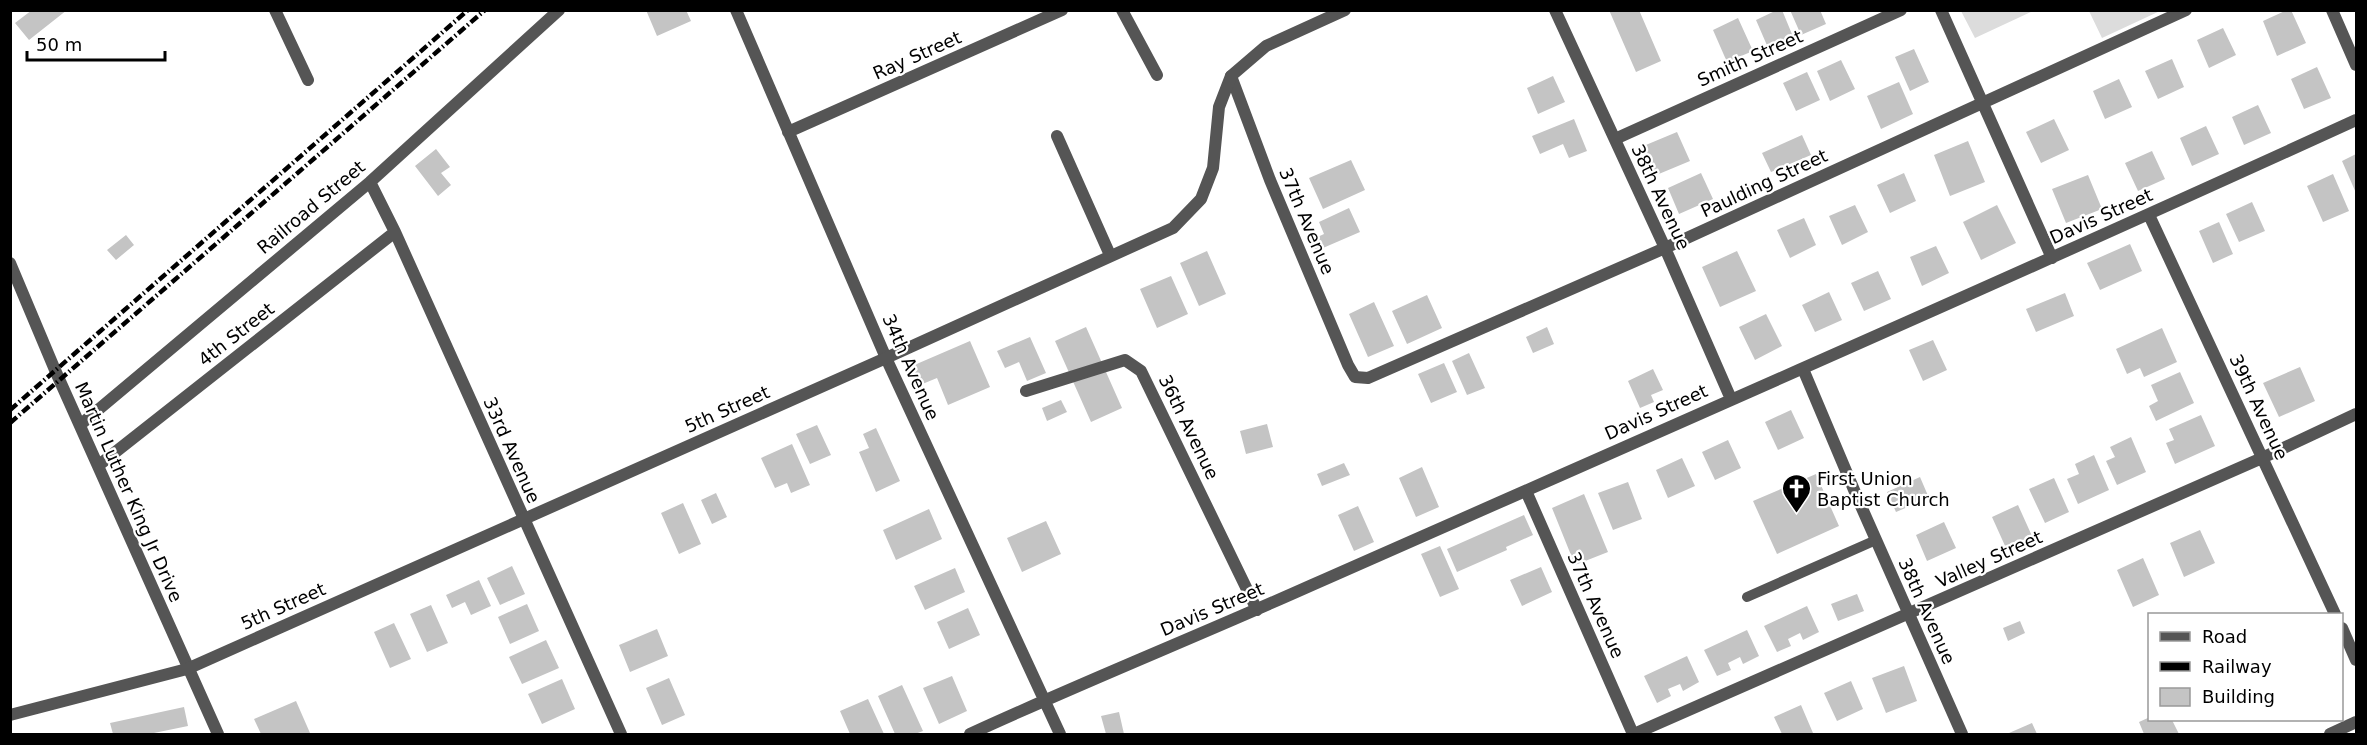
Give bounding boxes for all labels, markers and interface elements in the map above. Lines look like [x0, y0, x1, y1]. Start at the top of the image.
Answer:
scale bar [27, 24, 165, 62]
street label: Smith Street [1694, 25, 1806, 91]
street label: Ray Street [870, 26, 964, 84]
text: 50 m [36, 34, 82, 55]
street label: 38th Avenue [1627, 141, 1695, 253]
street label: Paulding Street [1697, 144, 1831, 222]
street label: Railroad Street [253, 156, 369, 258]
street label: 37th Avenue [1275, 164, 1339, 278]
street label: Davis Street [2046, 184, 2156, 248]
street label: 4th Street [194, 298, 278, 370]
street label: 34th Avenue [878, 311, 944, 423]
street label: 39th Avenue [2225, 351, 2293, 463]
street label: 36th Avenue [1155, 371, 1223, 483]
street label: Martin Luther King Jr Drive [71, 379, 187, 605]
street label: Davis Street [1601, 380, 1711, 444]
street label: 5th Street [681, 381, 773, 437]
street label: 33rd Avenue [479, 394, 545, 506]
place label: First Union Baptist Church [1817, 468, 1950, 510]
church icon: First Union Baptist Church [1780, 472, 1812, 514]
street label: Valley Street [1933, 526, 2045, 592]
street label: 37th Avenue [1563, 549, 1629, 661]
street label: 38th Avenue [1894, 555, 1960, 667]
street label: 5th Street [237, 578, 329, 634]
street label: Davis Street [1157, 578, 1267, 640]
legend [2148, 613, 2343, 721]
text: Road [2202, 626, 2247, 647]
text: Railway [2202, 656, 2272, 677]
text: Building [2202, 686, 2275, 707]

